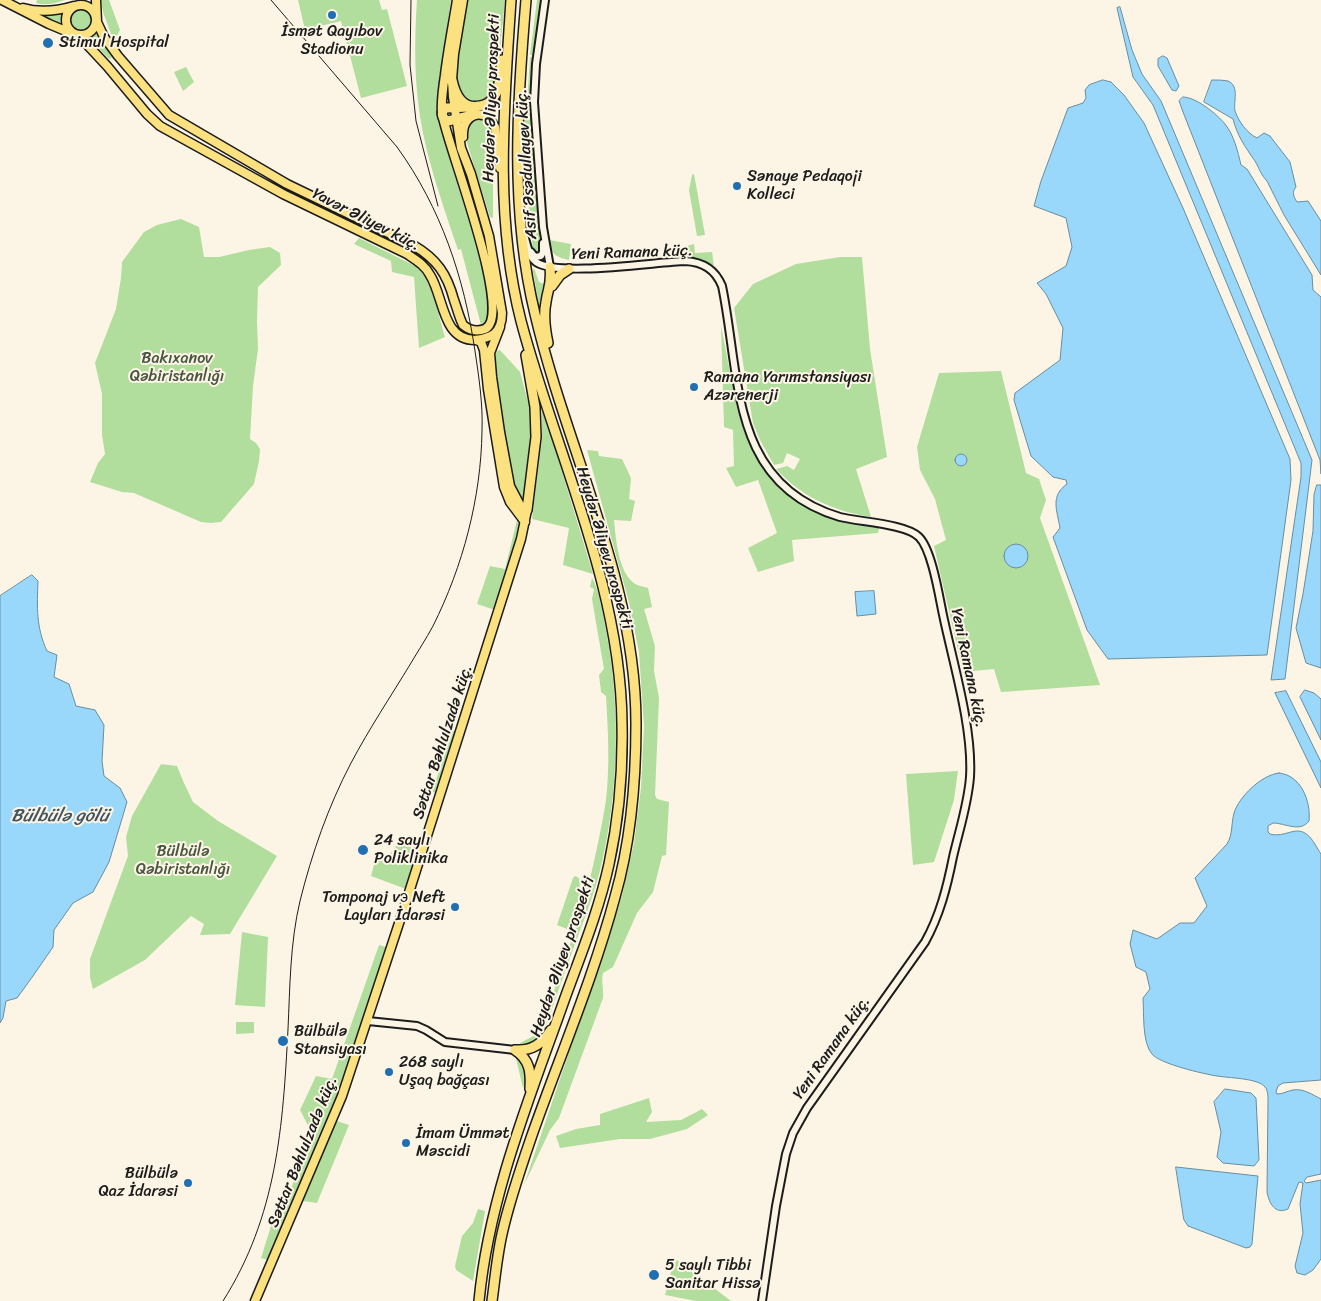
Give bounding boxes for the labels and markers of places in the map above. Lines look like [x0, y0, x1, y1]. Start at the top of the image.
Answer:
marker: İsmət Qayıbov Stadionu [326, 9, 338, 21]
place label: İsmət Qayıbov Stadionu [282, 22, 382, 60]
place label: Stimul Hospital [59, 33, 169, 53]
marker: Stimul Hospital [41, 36, 55, 50]
place label: Sənaye Pedaqoji Kolleci [747, 167, 862, 205]
marker: Sənaye Pedaqoji Kolleci [731, 180, 743, 192]
place label: Ramana Yarımstansiyası Azərenerji [704, 368, 872, 406]
marker: Ramana Yarımstansiyası Azərenerji [688, 381, 700, 393]
place label: 24 saylı Poliklinika [374, 831, 448, 869]
marker: 24 saylı Poliklinika [356, 843, 370, 857]
place label: Tomponaj vэ Neft Layları İdarəsi [322, 888, 445, 926]
marker: Tomponaj vэ Neft Layları İdarəsi [449, 901, 461, 913]
place label: Bülbülə Stansiyası [294, 1022, 367, 1060]
marker: Bülbülə Stansiyası [276, 1034, 290, 1048]
place label: 268 saylı Uşaq bağçası [399, 1053, 490, 1091]
marker: 268 saylı Uşaq bağçası [383, 1066, 395, 1078]
place label: İmam Ümmət Məscidi [416, 1124, 509, 1162]
marker: İmam Ümmət Məscidi [400, 1137, 412, 1149]
place label: Bülbülə Qaz İdarəsi [98, 1164, 178, 1202]
marker: Bülbülə Qaz İdarəsi [182, 1177, 194, 1189]
place label: 5 saylı Tibbi Sanitar Hissə [665, 1256, 761, 1294]
marker: 5 saylı Tibbi Sanitar Hissə [647, 1268, 661, 1282]

